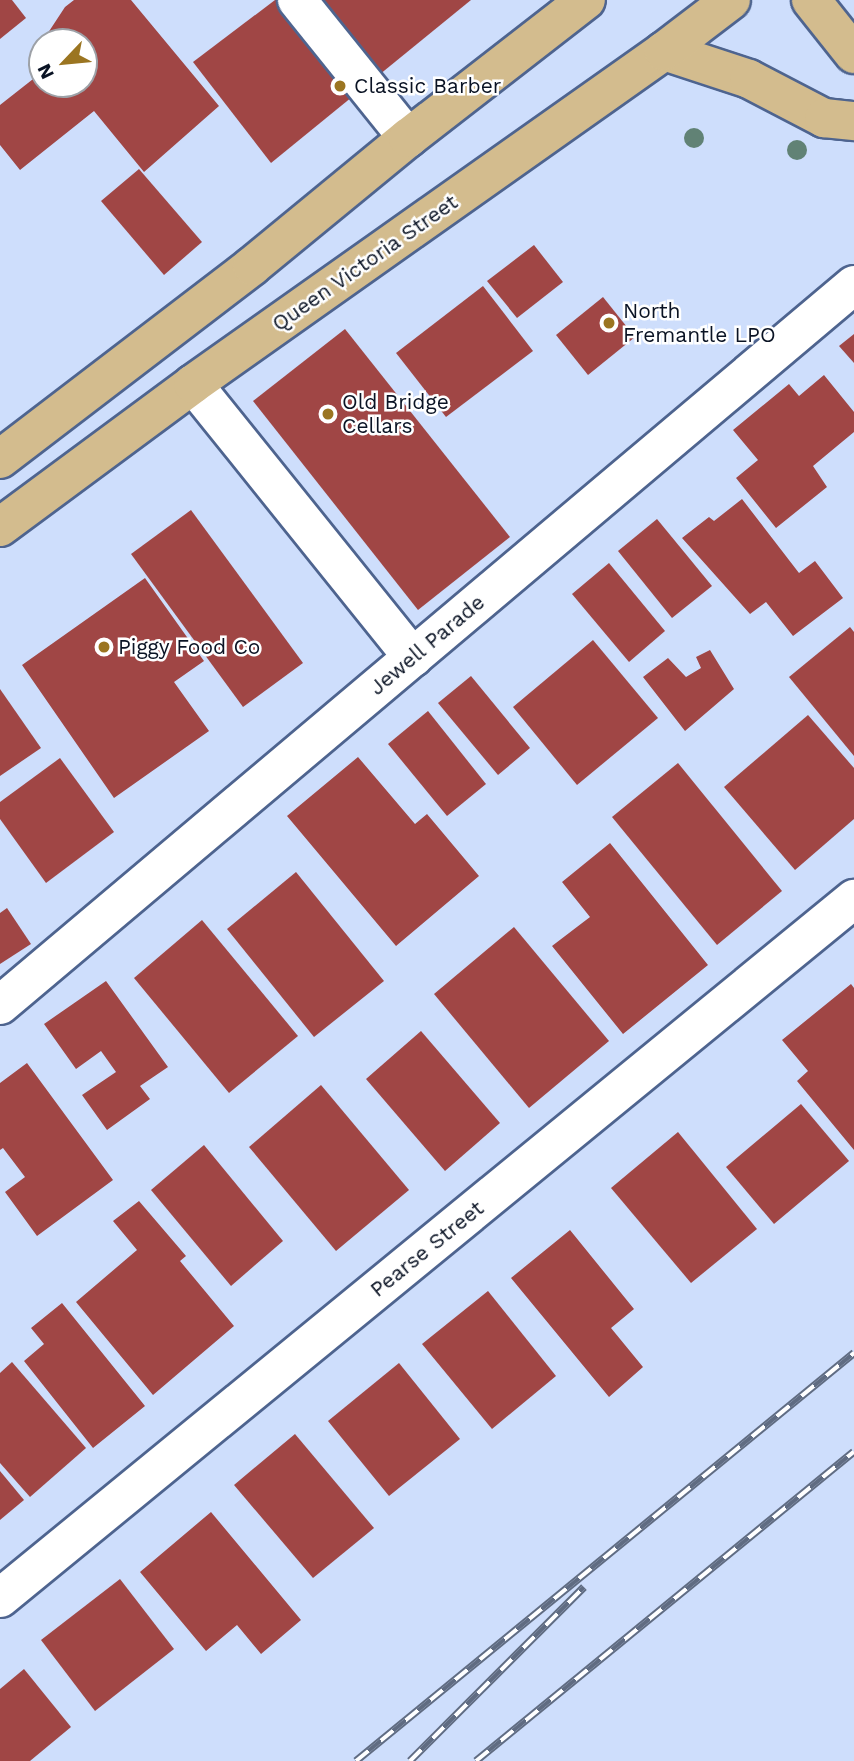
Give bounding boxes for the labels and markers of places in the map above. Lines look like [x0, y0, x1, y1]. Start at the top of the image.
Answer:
place label: Classic Barber [354, 73, 501, 99]
marker: Classic Barber [332, 78, 348, 94]
place label: North Fremantle LPO [623, 298, 776, 348]
marker: North Fremantle LPO [601, 315, 617, 331]
place label: Old Bridge Cellars [342, 389, 449, 439]
marker: Old Bridge Cellars [320, 406, 336, 422]
place label: Piggy Food Co [118, 634, 261, 660]
marker: Piggy Food Co [96, 639, 112, 655]

